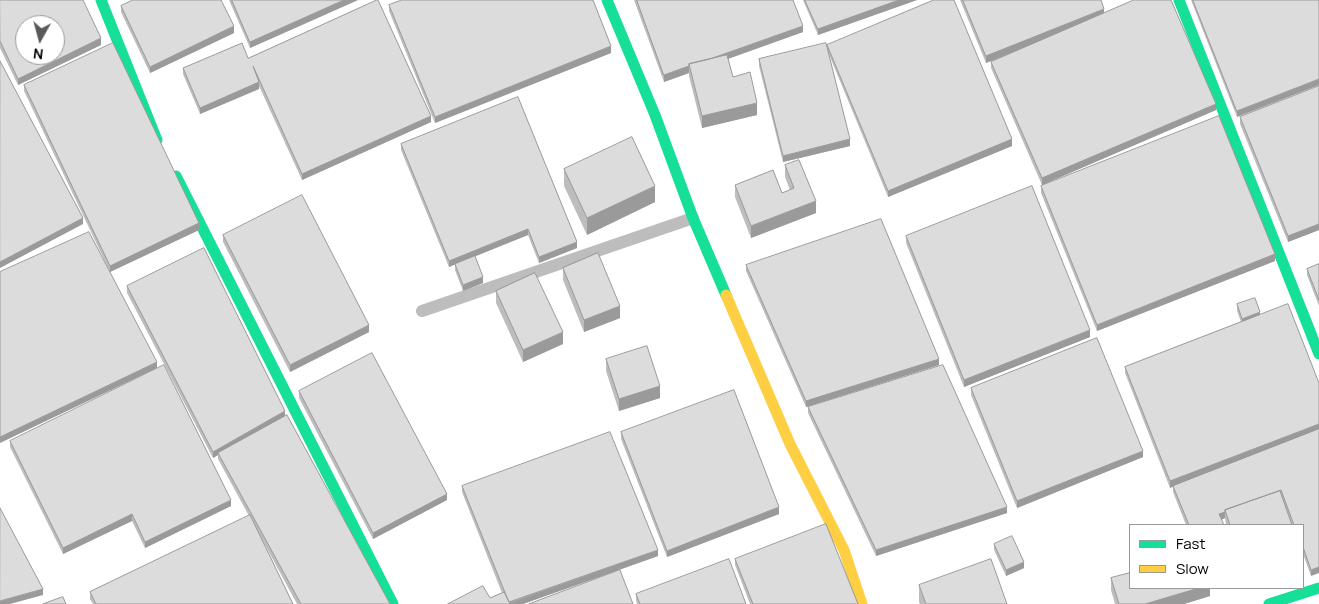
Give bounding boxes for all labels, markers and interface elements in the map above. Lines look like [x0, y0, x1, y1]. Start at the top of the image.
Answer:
north arrow [15, 15, 65, 65]
text: N [32, 44, 44, 64]
legend [1129, 524, 1304, 589]
text: Fast [1176, 533, 1205, 554]
text: Slow [1176, 558, 1209, 579]

